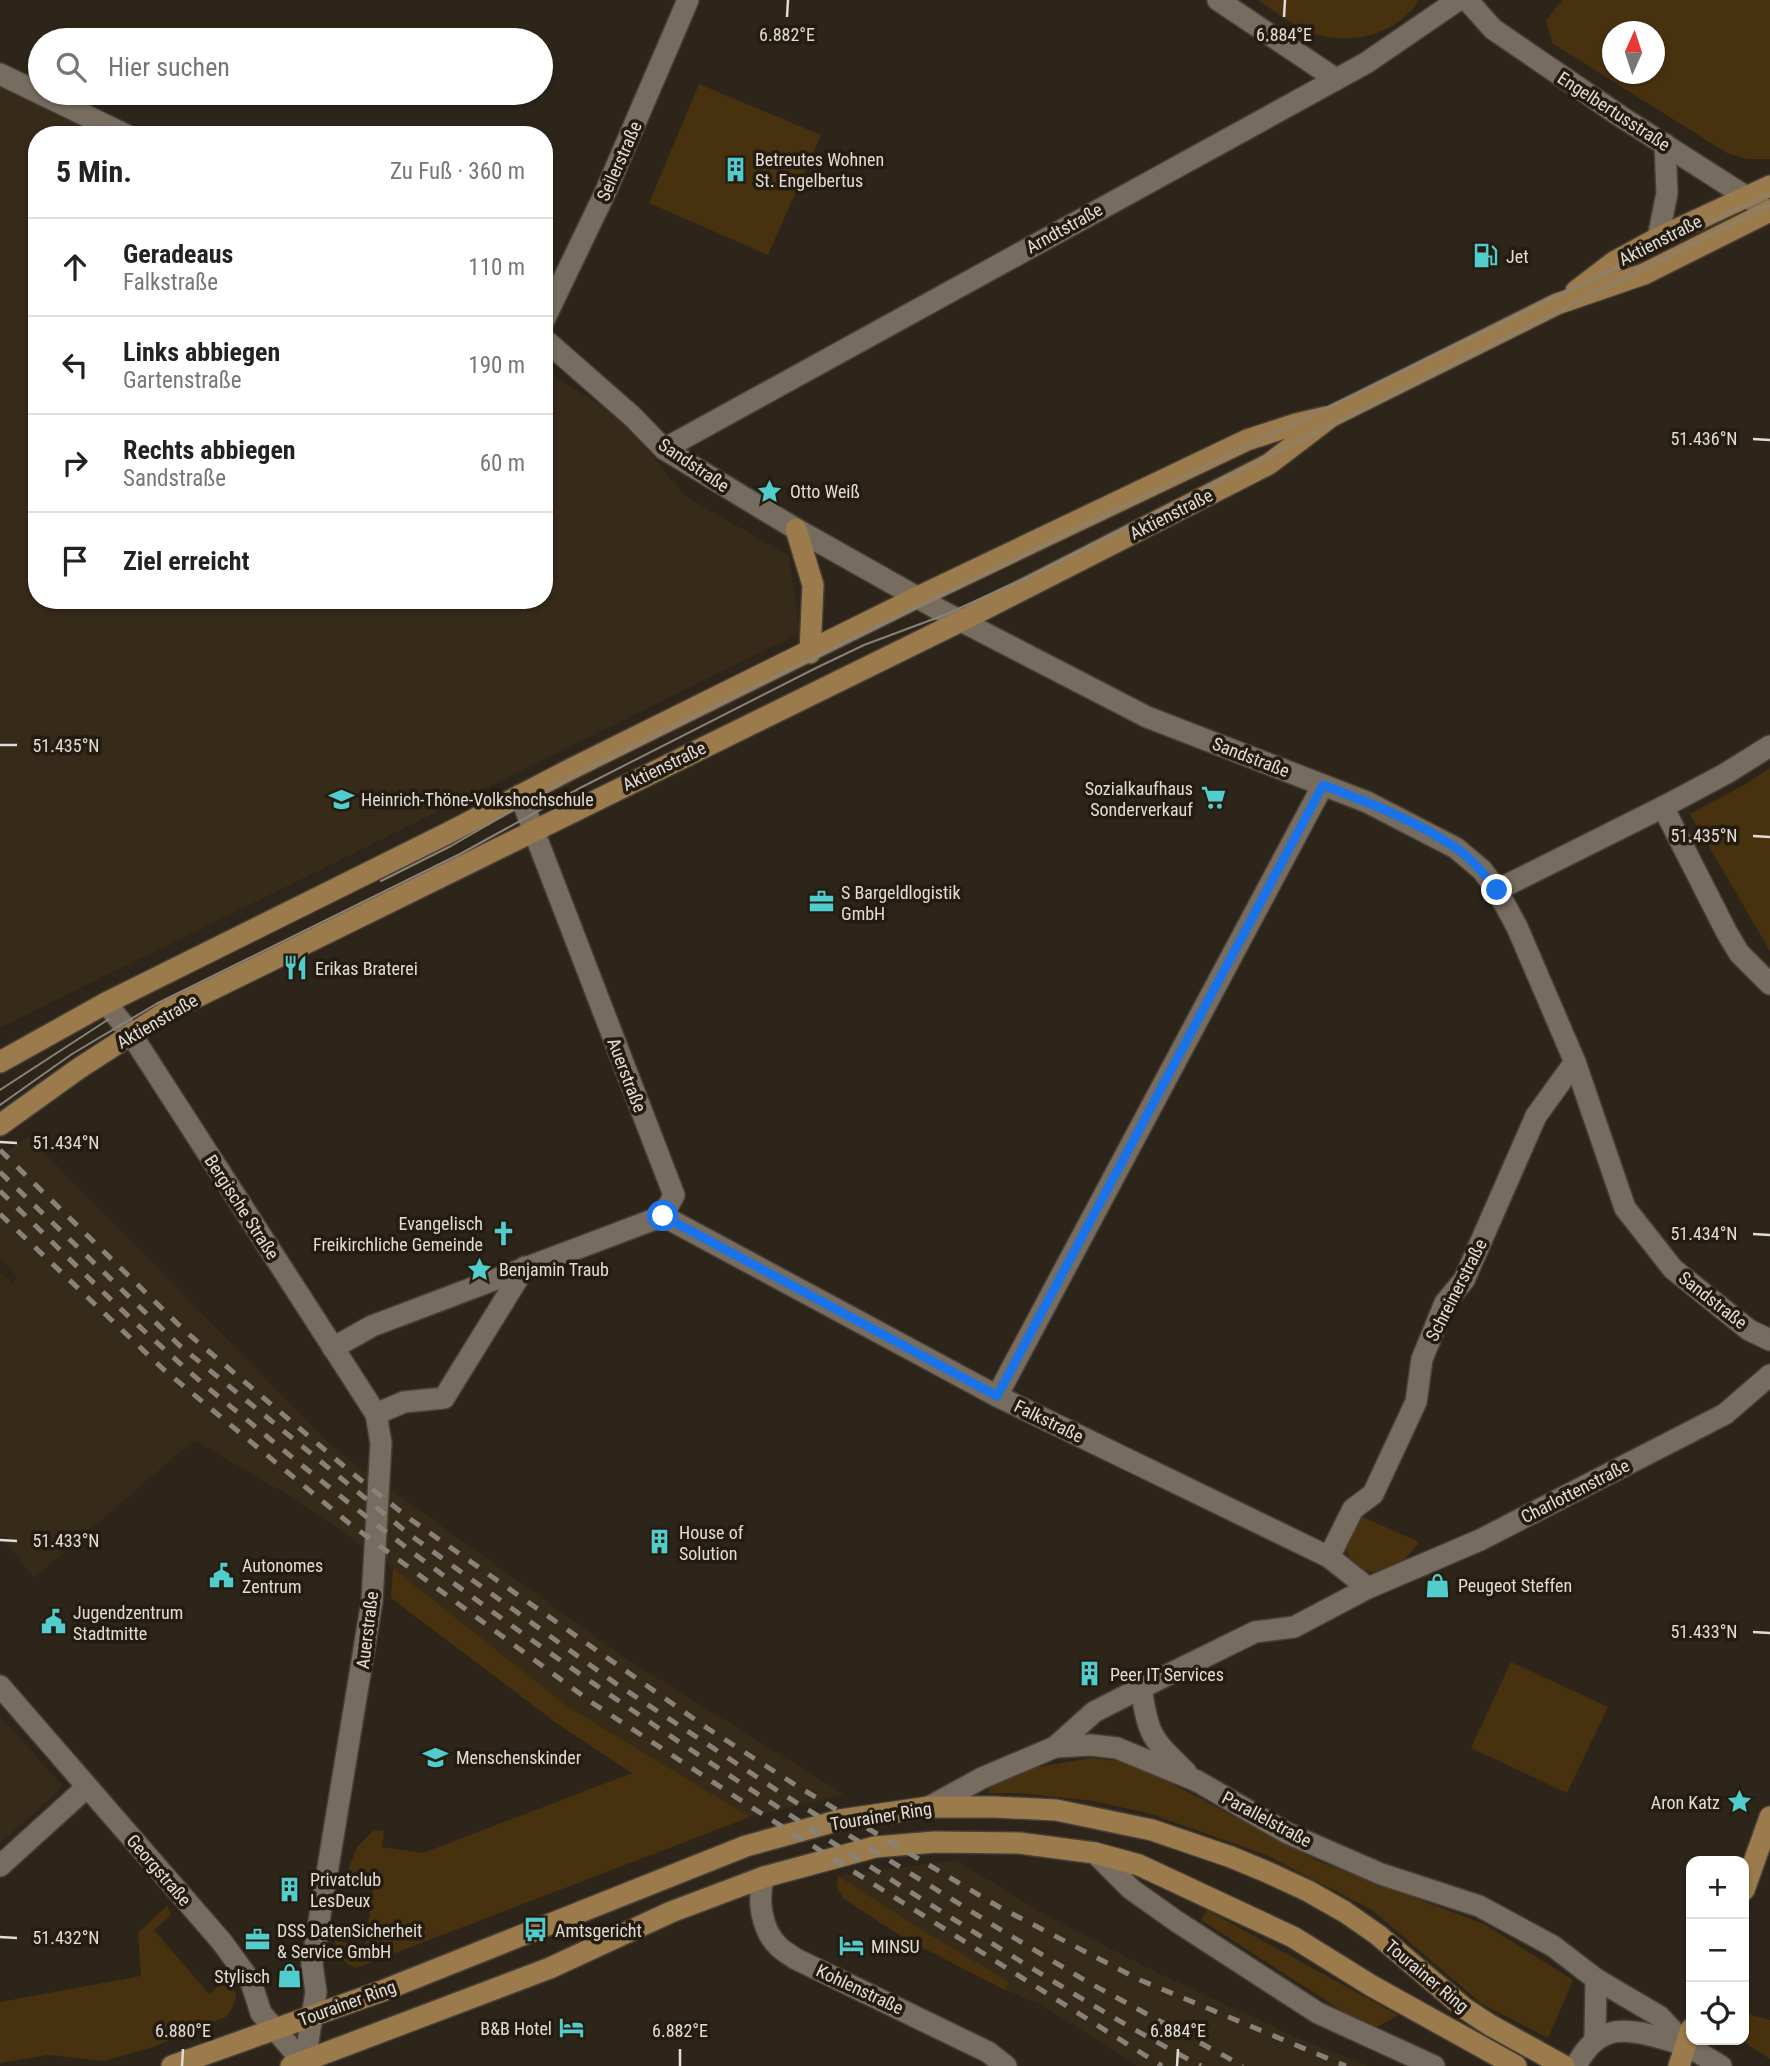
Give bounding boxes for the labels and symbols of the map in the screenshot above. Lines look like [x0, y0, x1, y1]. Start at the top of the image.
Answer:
north arrow [1602, 21, 1665, 84]
text: 6.882°E [759, 24, 815, 45]
text: 6.884°E [1256, 24, 1312, 45]
street label: Engelbertusstraße [1554, 67, 1674, 155]
street label: Seilerstraße [592, 118, 646, 204]
place label: Betreutes Wohnen St. Engelbertus [755, 149, 884, 191]
building icon: Betreutes Wohnen St. Engelbertus [721, 155, 749, 183]
street label: Arndtstraße [1022, 198, 1106, 258]
street label: Aktienstraße [1615, 210, 1705, 270]
fuel station icon: Jet [1472, 242, 1500, 270]
place label: Jet [1506, 246, 1528, 267]
text: 51.436°N [1670, 428, 1738, 449]
street label: Sandstraße [655, 434, 733, 496]
place icon: Otto Weiß [756, 477, 784, 505]
place label: Otto Weiß [790, 481, 860, 502]
street label: Aktienstraße [1126, 484, 1216, 544]
street label: Sandstraße [1210, 733, 1292, 781]
text: 51.435°N [32, 735, 100, 756]
street label: Aktienstraße [619, 737, 709, 795]
place label: Sozialkaufhaus Sonderverkauf [1085, 778, 1193, 820]
supermarket icon: Sozialkaufhaus Sonderverkauf [1199, 784, 1227, 812]
school or university icon: Heinrich-Thöne-Volkshochschule [327, 785, 355, 813]
place label: Heinrich-Thöne-Volkshochschule [361, 789, 594, 810]
text: 51.435°N [1670, 825, 1738, 846]
route end [1481, 874, 1512, 905]
place label: S Bargeldlogistik GmbH [841, 882, 961, 924]
office icon: S Bargeldlogistik GmbH [807, 888, 835, 916]
restaurant icon: Erikas Braterei [281, 954, 309, 982]
place label: Erikas Braterei [315, 958, 418, 979]
street label: Aktienstraße [113, 989, 201, 1053]
street label: Auerstraße [603, 1035, 651, 1115]
text: 51.434°N [32, 1132, 100, 1153]
street label: Bergische Straße [200, 1151, 284, 1263]
route start [647, 1200, 678, 1231]
place label: Evangelisch Freikirchliche Gemeinde [313, 1213, 483, 1255]
church icon: Evangelisch Freikirchliche Gemeinde [489, 1219, 517, 1247]
text: 51.434°N [1670, 1223, 1738, 1244]
street label: Schreinerstraße [1421, 1235, 1491, 1345]
place icon: Benjamin Traub [465, 1255, 493, 1283]
place label: Benjamin Traub [499, 1259, 609, 1280]
street label: Sandstraße [1675, 1267, 1751, 1333]
street label: Falkstraße [1011, 1395, 1087, 1447]
street label: Charlottenstraße [1517, 1455, 1633, 1527]
place label: House of Solution [679, 1522, 744, 1564]
building icon: House of Solution [645, 1528, 673, 1556]
text: 51.433°N [32, 1530, 100, 1551]
place label: Autonomes Zentrum [242, 1555, 323, 1597]
public building icon: Autonomes Zentrum [208, 1561, 236, 1589]
shop icon: Peugeot Steffen [1424, 1571, 1452, 1599]
place label: Peugeot Steffen [1458, 1575, 1572, 1596]
street label: Auerstraße [352, 1590, 382, 1670]
place label: Jugendzentrum Stadtmitte [73, 1602, 183, 1644]
public building icon: Jugendzentrum Stadtmitte [39, 1608, 67, 1636]
text: 51.433°N [1670, 1621, 1738, 1642]
building icon: Peer IT Services [1076, 1660, 1104, 1688]
place label: Peer IT Services [1110, 1664, 1224, 1685]
school or university icon: Menschenskinder [422, 1743, 450, 1771]
place label: Menschenskinder [456, 1747, 582, 1768]
street label: Parallelstraße [1219, 1787, 1315, 1851]
place icon: Aron Katz [1726, 1788, 1754, 1816]
place label: Aron Katz [1651, 1792, 1720, 1813]
street label: Tourainer Ring [829, 1798, 933, 1834]
street label: Georgstraße [122, 1830, 196, 1910]
place label: Privatclub LesDeux [310, 1869, 381, 1911]
building icon: Privatclub LesDeux [276, 1875, 304, 1903]
bus stop icon: Amtsgericht [521, 1916, 549, 1944]
place label: DSS DatenSicherheit & Service GmbH [277, 1920, 422, 1962]
place label: Amtsgericht [555, 1920, 642, 1941]
office icon: DSS DatenSicherheit & Service GmbH [243, 1926, 271, 1954]
text: 51.432°N [32, 1927, 100, 1948]
hotel icon: MINSU [837, 1932, 865, 1960]
street label: Tourainer Ring [1381, 1935, 1473, 2017]
place label: MINSU [871, 1936, 920, 1957]
street label: Kohlenstraße [813, 1960, 907, 2018]
shop icon: Stylisch [276, 1962, 304, 1990]
place label: Stylisch [214, 1966, 270, 1987]
street label: Tourainer Ring [295, 1976, 399, 2030]
hotel icon: B&B Hotel [558, 2014, 586, 2042]
place label: B&B Hotel [480, 2018, 552, 2039]
text: 6.880°E [155, 2020, 211, 2041]
text: 6.882°E [652, 2020, 708, 2041]
text: 6.884°E [1150, 2020, 1206, 2041]

